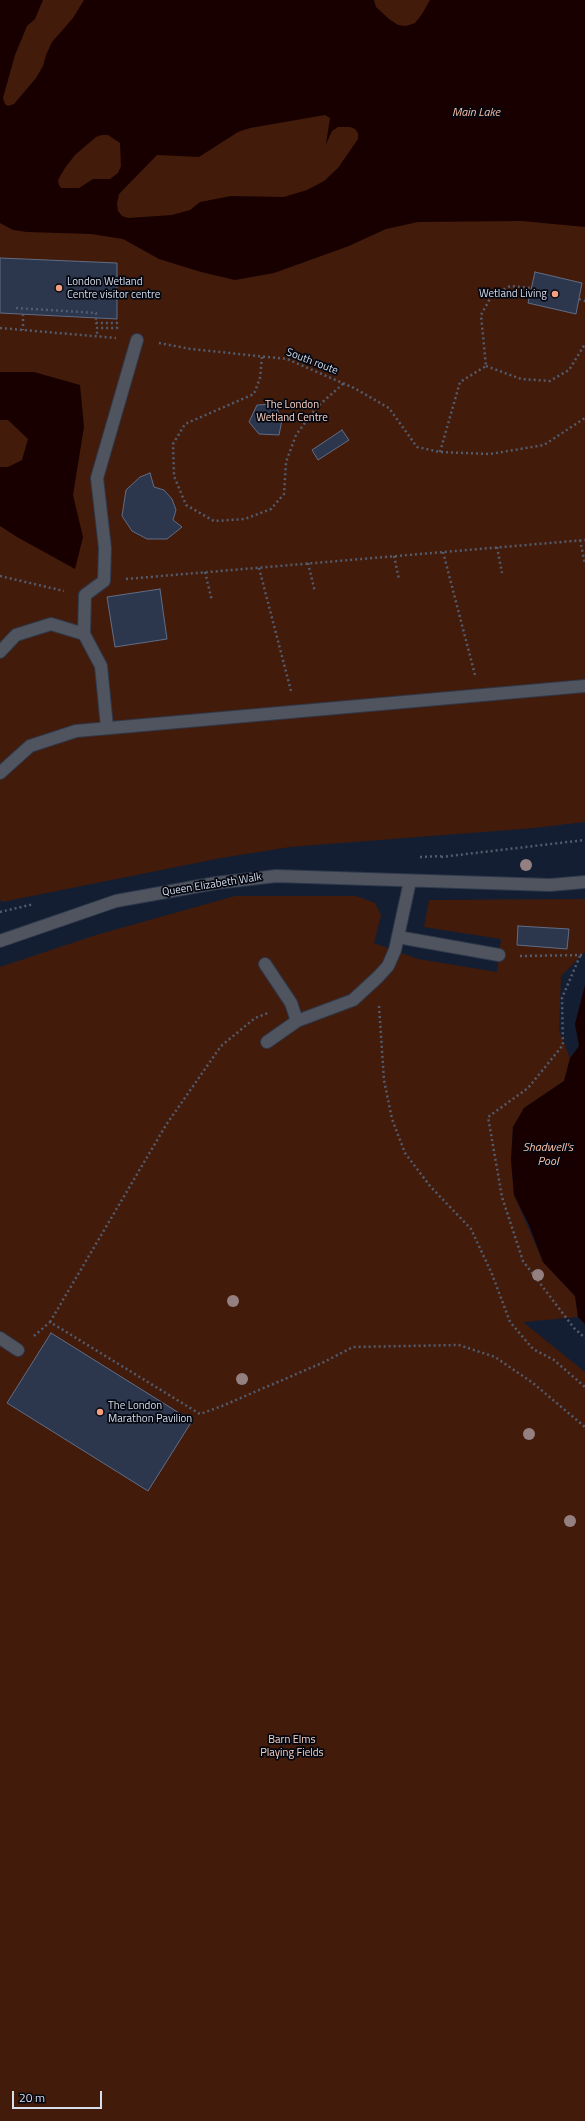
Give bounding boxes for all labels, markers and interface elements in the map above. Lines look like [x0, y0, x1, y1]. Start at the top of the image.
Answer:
water label: Main Lake [452, 106, 500, 120]
place label: London Wetland Centre visitor centre [67, 275, 160, 301]
marker: London Wetland Centre visitor centre [54, 283, 64, 293]
place label: Wetland Living [479, 287, 547, 301]
marker: Wetland Living [550, 289, 560, 299]
street label: South route [284, 346, 340, 378]
park label: The London Wetland Centre [256, 398, 328, 424]
street label: Queen Elizabeth Walk [161, 871, 263, 899]
water label: Shadwell's Pool [523, 1141, 573, 1169]
place label: The London Marathon Pavilion [108, 1399, 192, 1425]
marker: The London Marathon Pavilion [95, 1407, 105, 1417]
park label: Barn Elms Playing Fields [260, 1733, 324, 1759]
scale bar [14, 2083, 104, 2109]
text: 20 m [19, 2088, 45, 2107]

